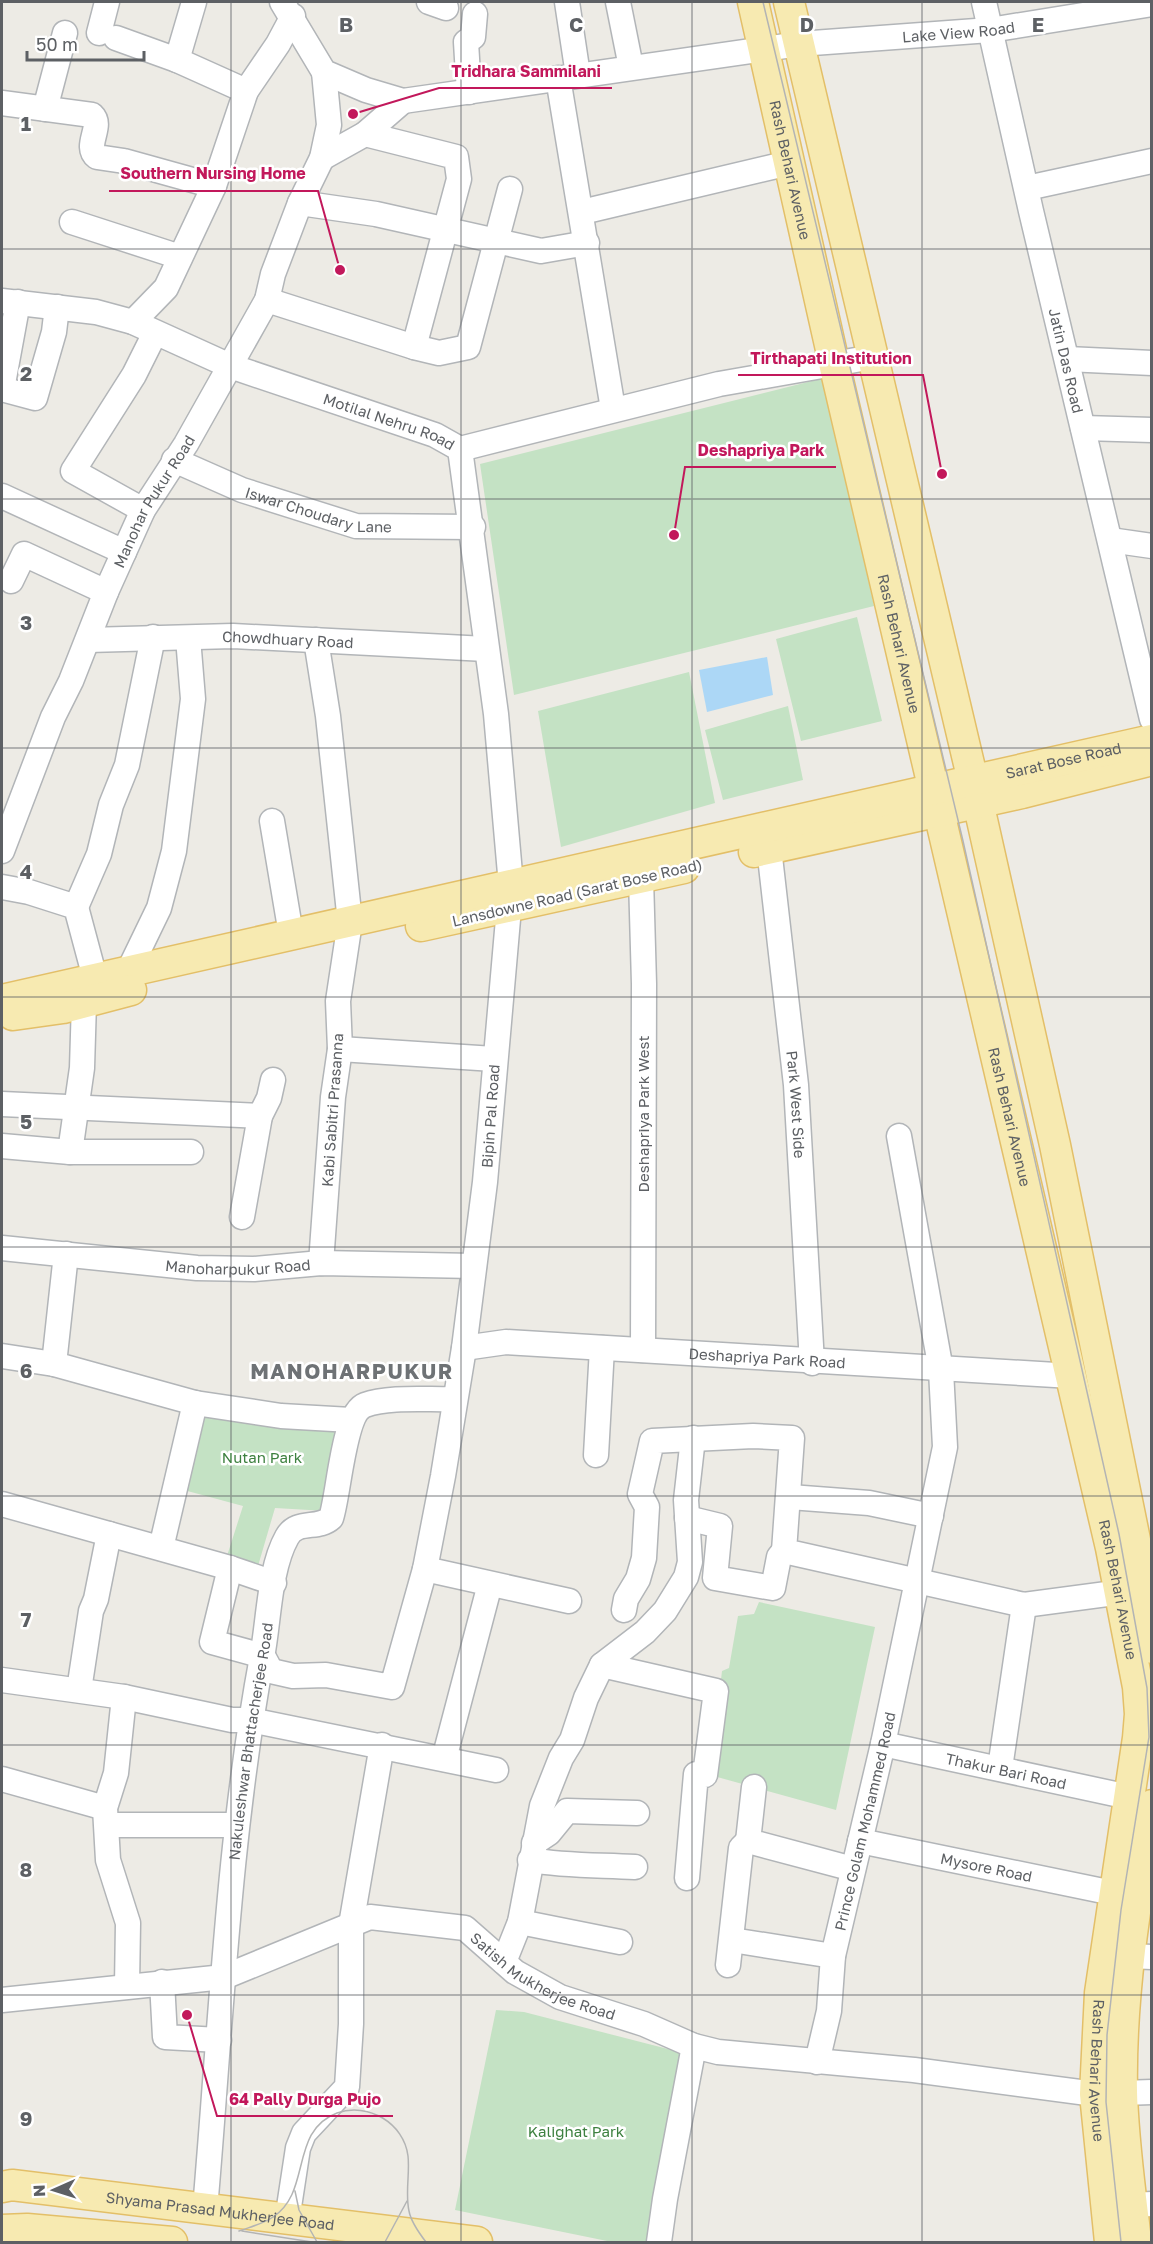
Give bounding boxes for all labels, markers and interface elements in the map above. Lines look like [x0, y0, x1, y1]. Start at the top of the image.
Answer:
text: B [339, 12, 353, 36]
text: C [569, 12, 583, 36]
text: D [800, 12, 814, 36]
text: E [1032, 12, 1044, 36]
street label: Lake View Road [901, 17, 1016, 45]
scale bar [27, 24, 144, 62]
text: 50 m [36, 33, 78, 55]
callout: Tridhara Sammilani [439, 54, 612, 88]
text: Tridhara Sammilani [451, 61, 601, 81]
street label: Rash Behari Avenue [766, 98, 815, 242]
text: 1 [21, 111, 31, 135]
callout: Southern Nursing Home [109, 157, 318, 191]
text: Southern Nursing Home [120, 163, 306, 183]
street label: Jatin Das Road [1045, 306, 1088, 415]
callout: Tirthapati Institution [738, 341, 923, 375]
text: Tirthapati Institution [750, 348, 912, 368]
text: 2 [20, 361, 32, 385]
street label: Motilal Nehru Road [321, 389, 458, 453]
street label: Manohar Pukur Road [109, 432, 198, 570]
callout: Deshapriya Park [685, 433, 836, 467]
text: Deshapriya Park [698, 440, 825, 460]
street label: Iswar Choudary Lane [243, 483, 392, 535]
street label: Rash Behari Avenue [875, 572, 925, 715]
text: 3 [20, 610, 32, 634]
street label: Chowdhuary Road [222, 627, 354, 651]
street label: Sarat Bose Road [1004, 738, 1123, 782]
street label: Lansdowne Road (Sarat Bose Road) [450, 854, 704, 930]
text: 4 [20, 859, 32, 883]
street label: Kabi Sabitri Prasanna [318, 1033, 346, 1187]
street label: Deshapriya Park West [634, 1036, 652, 1192]
street label: Rash Behari Avenue [985, 1045, 1035, 1188]
street label: Park West Side [783, 1050, 809, 1159]
street label: Bipin Pal Road [477, 1064, 503, 1168]
text: 5 [20, 1109, 32, 1133]
street label: Manoharpukur Road [164, 1255, 311, 1278]
street label: Deshapriya Park Road [688, 1344, 846, 1371]
text: 6 [20, 1358, 32, 1382]
district label: MANOHARPUKUR [250, 1358, 454, 1384]
park label: Nutan Park [222, 1448, 303, 1466]
street label: Rash Behari Avenue [1096, 1517, 1142, 1661]
text: 7 [21, 1607, 32, 1631]
street label: Nakuleshwar Bhattacherjee Road [225, 1622, 276, 1861]
street label: Prince Golam Mohammed Road [830, 1710, 899, 1932]
street label: Thakur Bari Road [944, 1749, 1068, 1792]
street label: Mysore Road [939, 1849, 1034, 1885]
text: 8 [20, 1857, 32, 1881]
street label: Satish Mukherjee Road [467, 1928, 618, 2023]
street label: Rash Behari Avenue [1086, 1999, 1109, 2143]
callout: 64 Pally Durga Pujo [217, 2082, 393, 2116]
text: 64 Pally Durga Pujo [229, 2089, 382, 2109]
text: 9 [20, 2106, 32, 2130]
park label: Kalighat Park [528, 2122, 625, 2140]
north arrow [24, 2160, 84, 2220]
text: N [29, 2184, 49, 2197]
street label: Shyama Prasad Mukherjee Road [105, 2188, 336, 2233]

